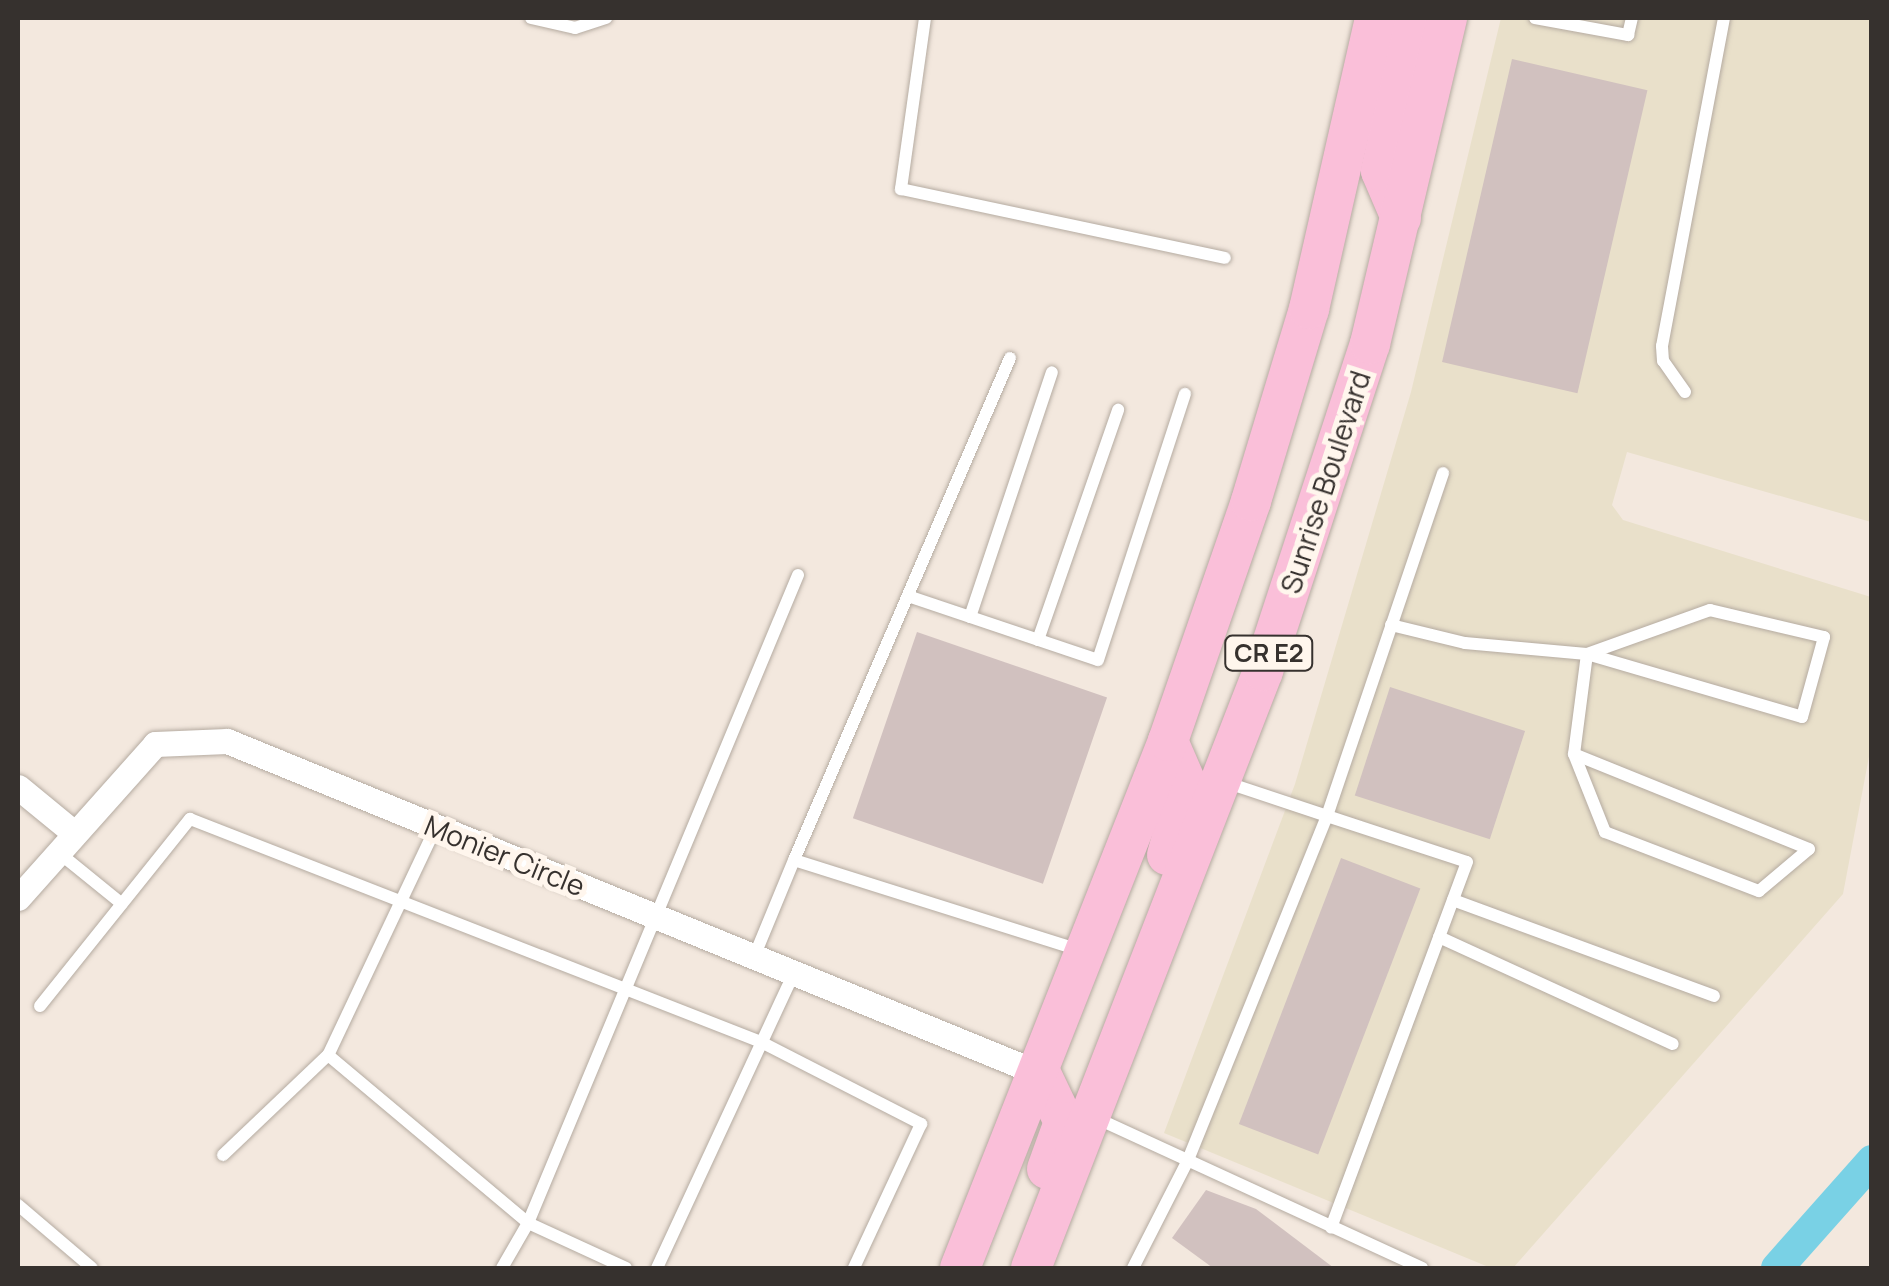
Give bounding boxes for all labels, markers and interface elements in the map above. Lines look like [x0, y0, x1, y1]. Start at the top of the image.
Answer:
street label: Sunrise Boulevard [1273, 367, 1377, 597]
road number: CR E2 [1224, 633, 1314, 673]
street label: Monier Circle [420, 808, 590, 902]

